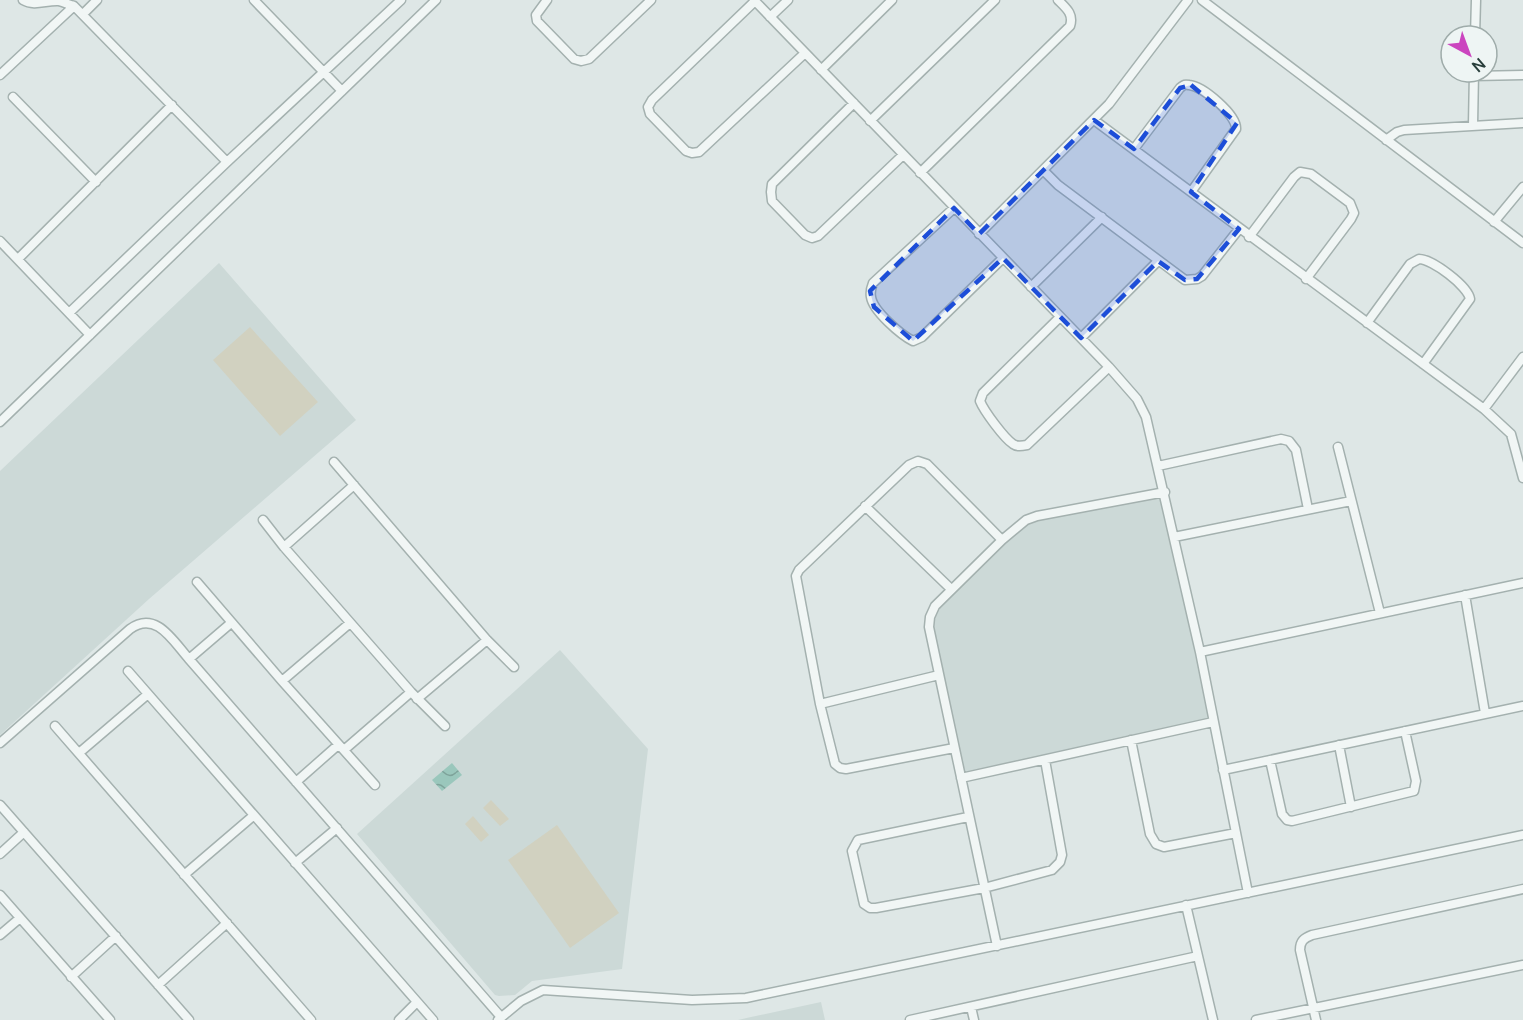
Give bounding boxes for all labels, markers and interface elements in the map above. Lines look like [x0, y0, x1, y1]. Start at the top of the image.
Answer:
north arrow [1439, 24, 1499, 84]
text: N [1467, 53, 1490, 77]

